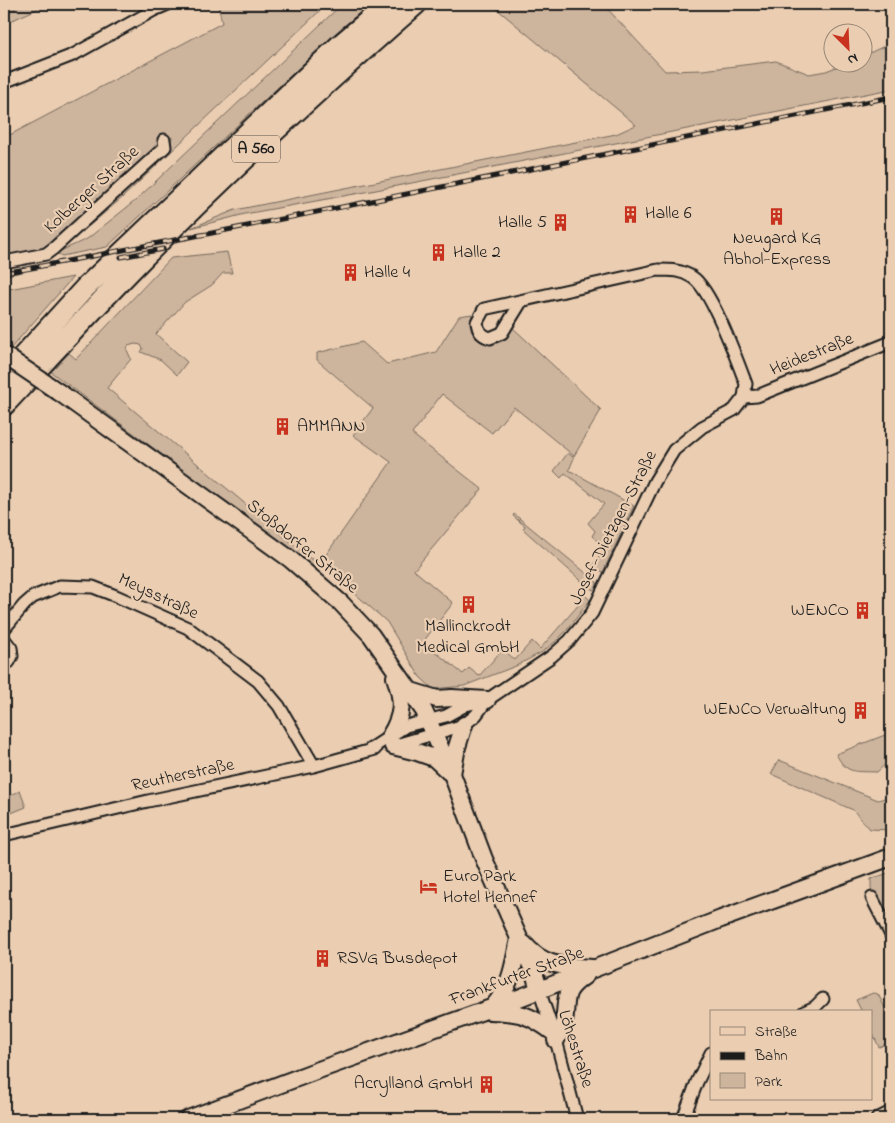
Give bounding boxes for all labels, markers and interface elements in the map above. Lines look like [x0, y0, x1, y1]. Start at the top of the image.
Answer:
north arrow [822, 22, 872, 72]
text: N [844, 47, 861, 70]
road number: A 560 [232, 136, 280, 162]
street label: Kolberger Straße [39, 139, 147, 241]
place label: Halle 6 [645, 201, 692, 227]
building icon: Halle 6 [621, 204, 641, 224]
building icon: Neugard KG Abhol-Express [767, 206, 787, 226]
place label: Halle 5 [498, 210, 547, 236]
building icon: Halle 5 [551, 213, 571, 233]
place label: Neugard KG Abhol-Express [723, 226, 831, 273]
place label: Halle 2 [453, 240, 501, 266]
building icon: Halle 2 [429, 243, 449, 263]
place label: Halle 4 [364, 260, 411, 286]
building icon: Halle 4 [340, 263, 360, 283]
street label: Heidestraße [766, 326, 858, 384]
place label: AMMANN [297, 414, 365, 440]
building icon: AMMANN [273, 417, 293, 437]
street label: Josef-Dietzgen-Straße [564, 445, 666, 610]
street label: Stoßdorfer Straße [240, 494, 364, 601]
street label: Meysstraße [113, 567, 203, 627]
building icon: Mallinckrodt Medical GmbH [458, 594, 478, 614]
place label: WENCO [791, 598, 849, 624]
building icon: WENCO [853, 601, 873, 621]
place label: Mallinckrodt Medical GmbH [417, 614, 519, 661]
place label: WENCO Verwaltung [703, 697, 846, 724]
building icon: WENCO Verwaltung [850, 700, 870, 720]
street label: Reutherstraße [129, 752, 238, 800]
place label: Euro Park Hotel Hennef [443, 864, 538, 911]
hotel icon: Euro Park Hotel Hennef [419, 877, 439, 897]
street label: Frankfurter Straße [445, 940, 589, 1014]
place label: RSVG Busdepot [337, 946, 458, 972]
building icon: RSVG Busdepot [313, 949, 333, 969]
street label: Löhestraße [550, 1007, 600, 1092]
legend [710, 1010, 872, 1100]
text: Straße [755, 1021, 797, 1043]
text: Bahn [754, 1045, 788, 1067]
place label: Acrylland GmbH [354, 1071, 473, 1097]
text: Park [755, 1071, 783, 1093]
building icon: Acrylland GmbH [477, 1074, 497, 1094]

